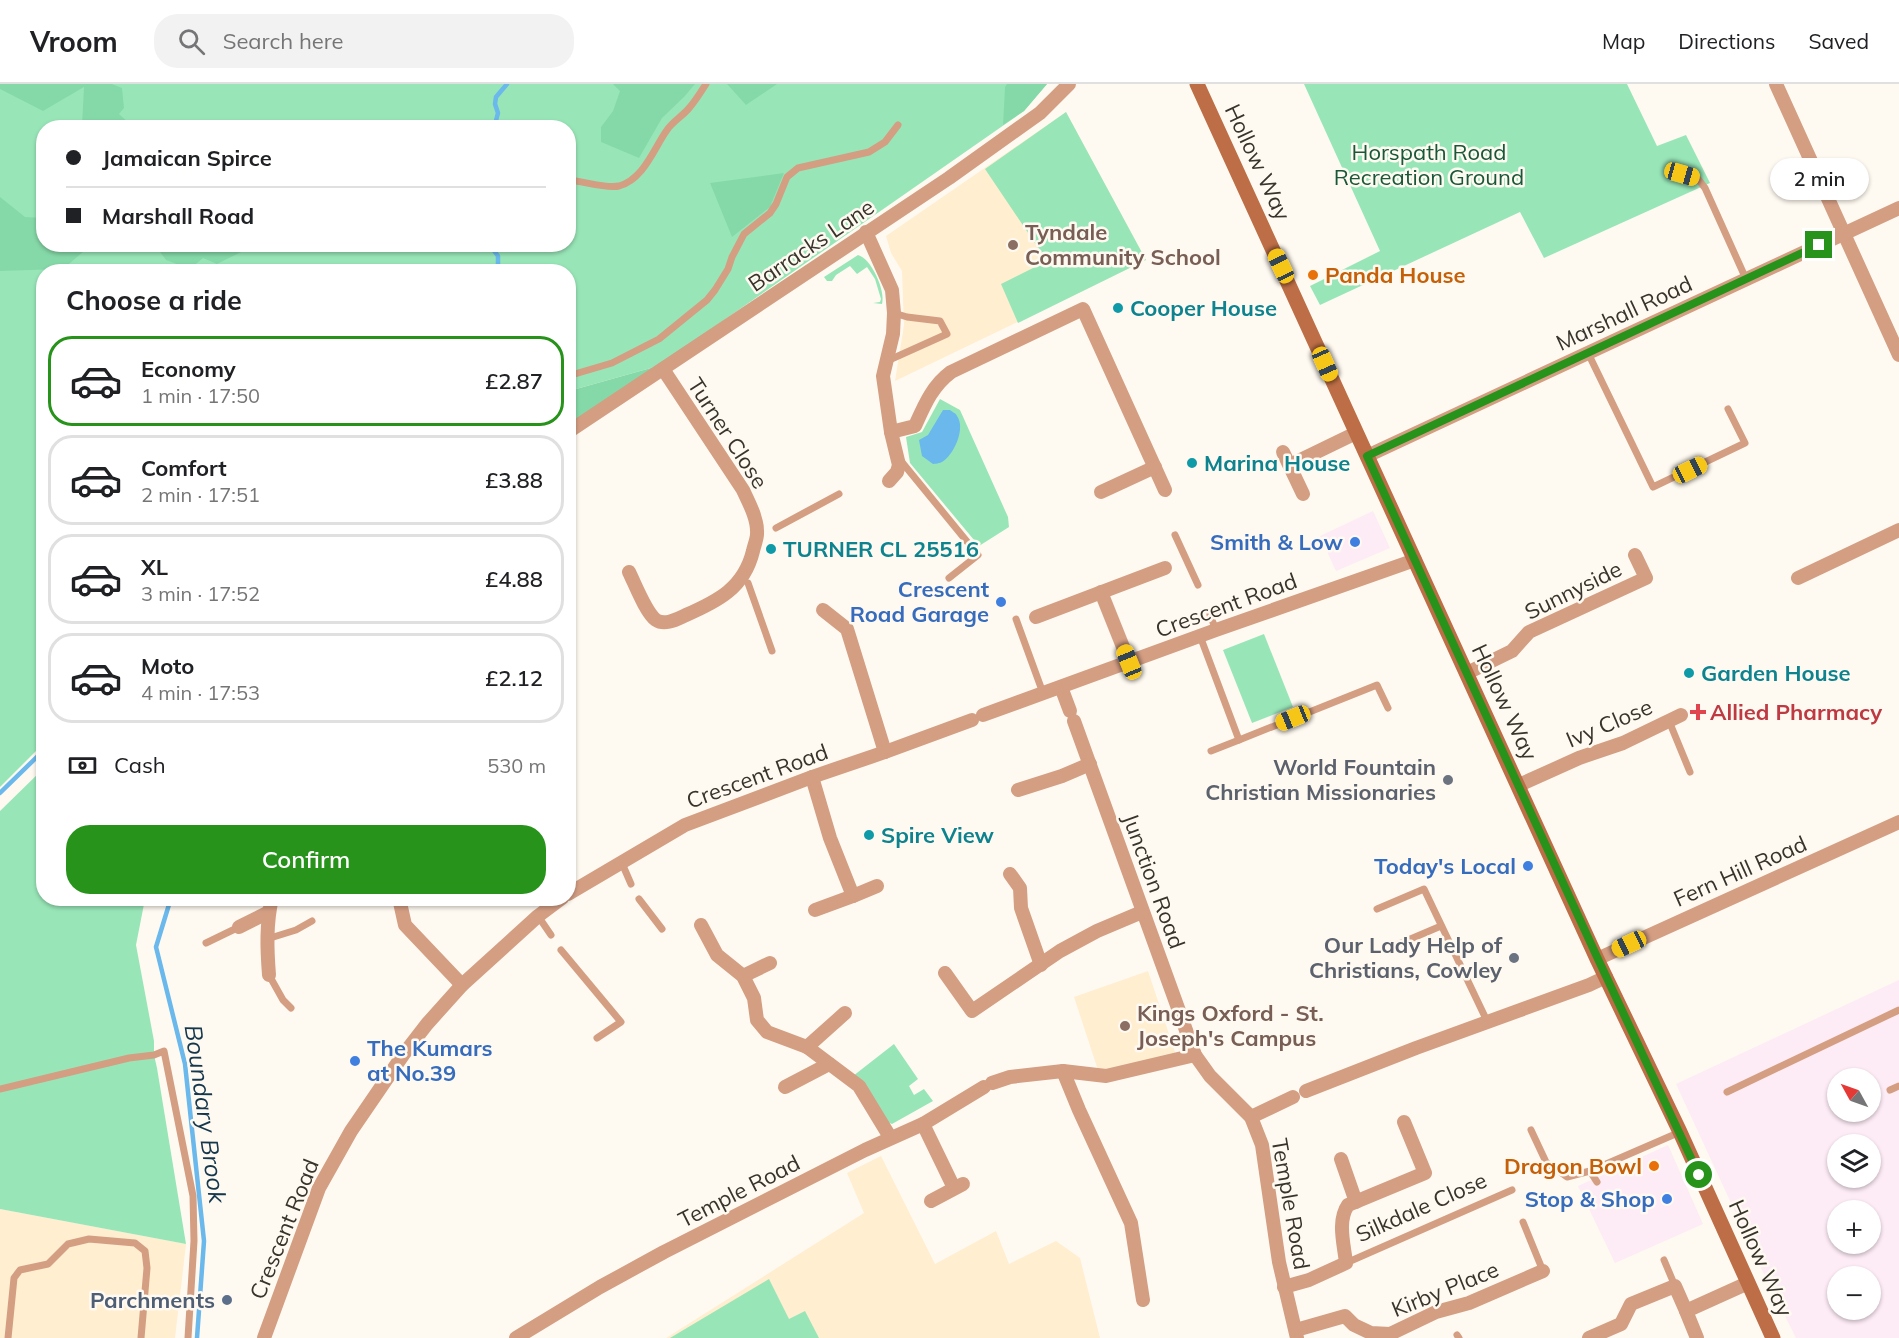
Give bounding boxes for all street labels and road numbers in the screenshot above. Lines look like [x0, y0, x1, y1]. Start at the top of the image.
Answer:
street label: Hollow Way [1219, 99, 1297, 225]
street label: Barracks Lane [743, 193, 879, 297]
street label: Marshall Road [1551, 269, 1697, 357]
street label: Turner Close [682, 372, 774, 494]
street label: Sunnyside [1520, 554, 1626, 626]
street label: Crescent Road [1151, 566, 1301, 644]
street label: Hollow Way [1466, 639, 1544, 765]
street label: Ivy Close [1562, 692, 1656, 754]
street label: Crescent Road [682, 737, 832, 815]
street label: Junction Road [1117, 810, 1191, 952]
street label: Fern Hill Road [1669, 829, 1811, 913]
street label: Temple Road [1266, 1136, 1316, 1272]
street label: Temple Road [673, 1148, 805, 1234]
street label: Crescent Road [243, 1155, 325, 1303]
street label: Silkdale Close [1351, 1166, 1491, 1248]
street label: Hollow Way [1723, 1195, 1799, 1321]
street label: Kirby Place [1387, 1255, 1503, 1323]

